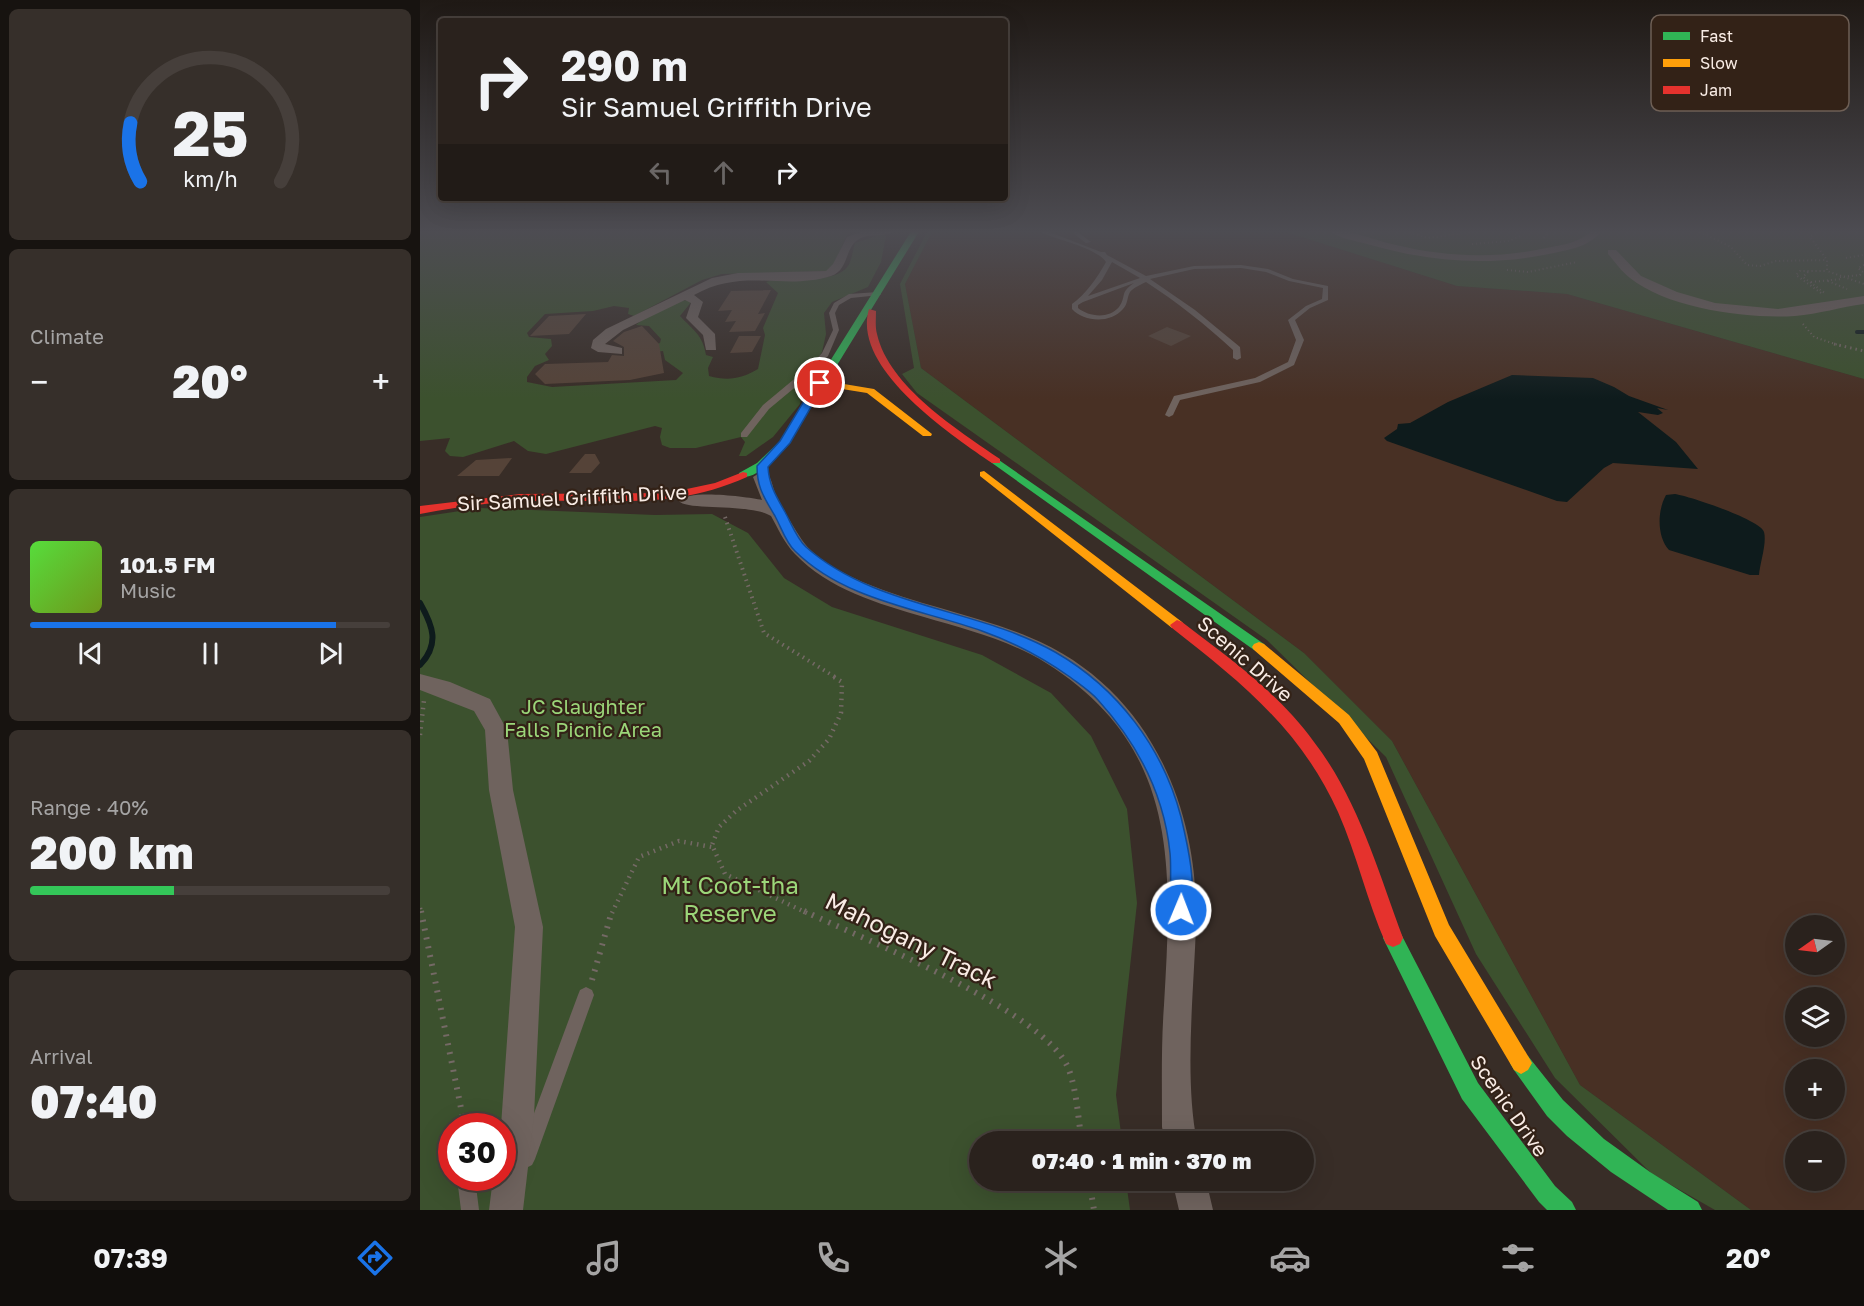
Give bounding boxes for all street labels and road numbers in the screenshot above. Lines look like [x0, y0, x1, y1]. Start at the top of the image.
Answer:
street label: Sir Samuel Griffith Drive [456, 479, 687, 515]
street label: Scenic Drive [1193, 610, 1298, 706]
street label: Mahogany Track [821, 886, 1002, 994]
street label: Scenic Drive [1466, 1050, 1554, 1161]

